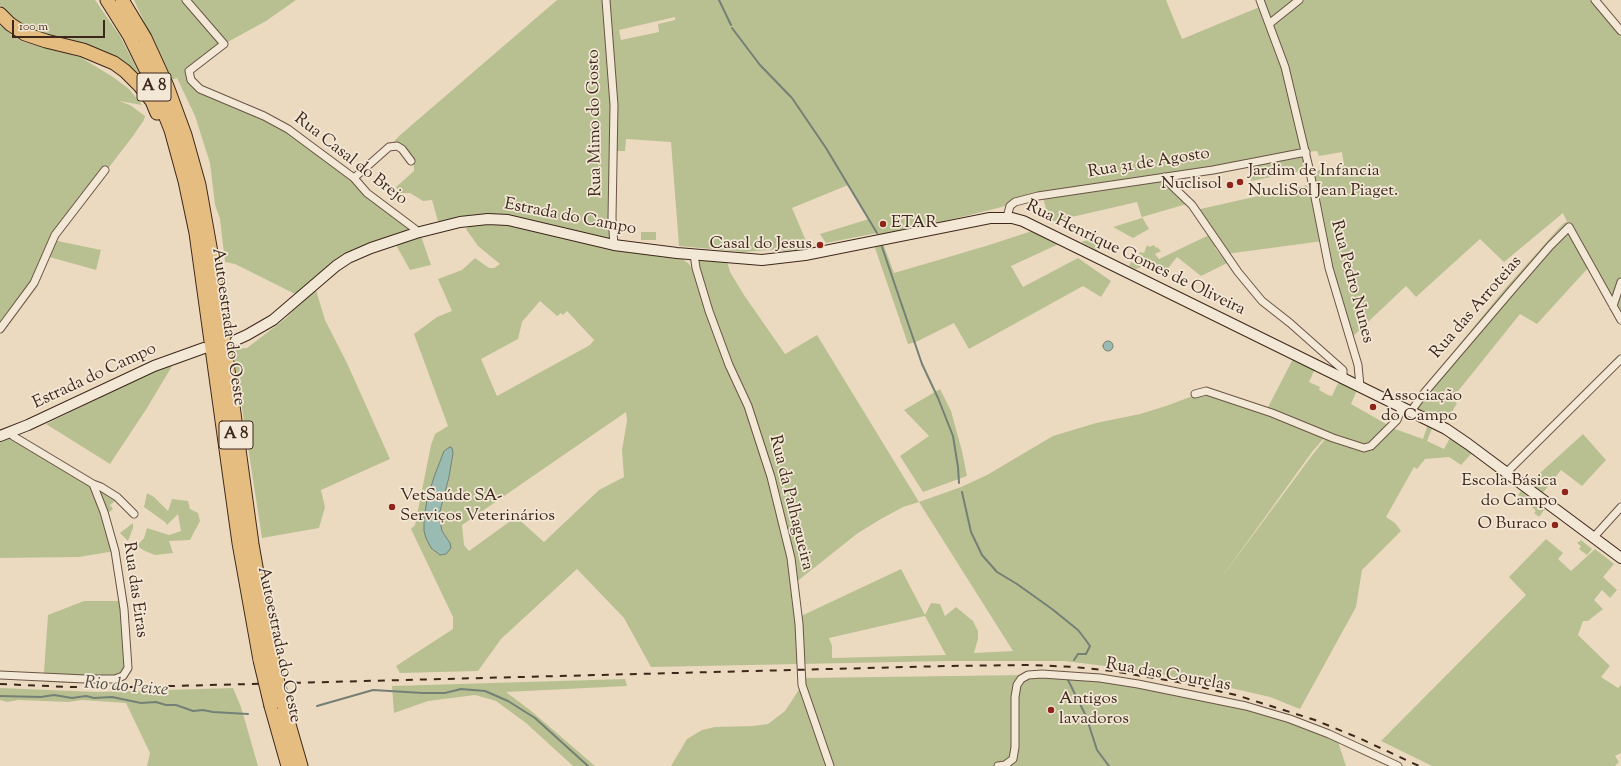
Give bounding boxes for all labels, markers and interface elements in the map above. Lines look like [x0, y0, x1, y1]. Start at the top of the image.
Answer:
scale bar [14, 12, 107, 38]
text: 100 m [19, 18, 48, 36]
street label: Rua Mimo do Gosto [585, 49, 607, 197]
road number: A 8 [137, 73, 171, 101]
street label: Rua Casal do Brejo [289, 109, 411, 211]
street label: Rua 31 de Agosto [1087, 144, 1211, 184]
place label: Jardim de Infancia NucliSol Jean Piaget. [1248, 162, 1398, 202]
place label: Nuclisol [1161, 175, 1222, 195]
marker: Jardim de Infancia NucliSol Jean Piaget. [1235, 177, 1245, 187]
marker: Nuclisol [1225, 180, 1235, 190]
street label: Estrada do Campo [502, 195, 638, 241]
street label: Rua Henrique Gomes de Oliveira [1022, 197, 1248, 321]
place label: ETAR [891, 214, 938, 234]
street label: Rua Pedro Nunes [1325, 218, 1377, 346]
marker: ETAR [878, 219, 888, 229]
place label: Casal do Jesus [709, 235, 812, 255]
marker: Casal do Jesus [815, 240, 825, 250]
street label: Autoestrada do Oeste [206, 247, 248, 407]
street label: Rua das Arroteias [1427, 253, 1527, 363]
street label: Estrada do Campo [30, 339, 160, 415]
place label: Associação do Campo [1381, 387, 1462, 427]
marker: Associação do Campo [1368, 402, 1378, 412]
road number: A 8 [219, 421, 253, 449]
street label: Rua da Palhagueira [763, 433, 817, 573]
place label: Escola Básica do Campo [1461, 472, 1557, 512]
place label: VetSaúde SA- Serviços Veterinários [400, 487, 555, 527]
marker: Escola Básica do Campo [1560, 487, 1570, 497]
marker: VetSaúde SA- Serviços Veterinários [387, 502, 397, 512]
place label: O Buraco [1477, 515, 1547, 535]
marker: O Buraco [1550, 520, 1560, 530]
street label: Rua das Eiras [117, 541, 151, 639]
street label: Autoestrada do Oeste [252, 565, 304, 725]
street label: Rua das Courelas [1104, 655, 1232, 697]
water label: Rio do Peixe [83, 674, 169, 702]
place label: Antigos lavadoros [1059, 690, 1129, 730]
marker: Antigos lavadoros [1046, 705, 1056, 715]

